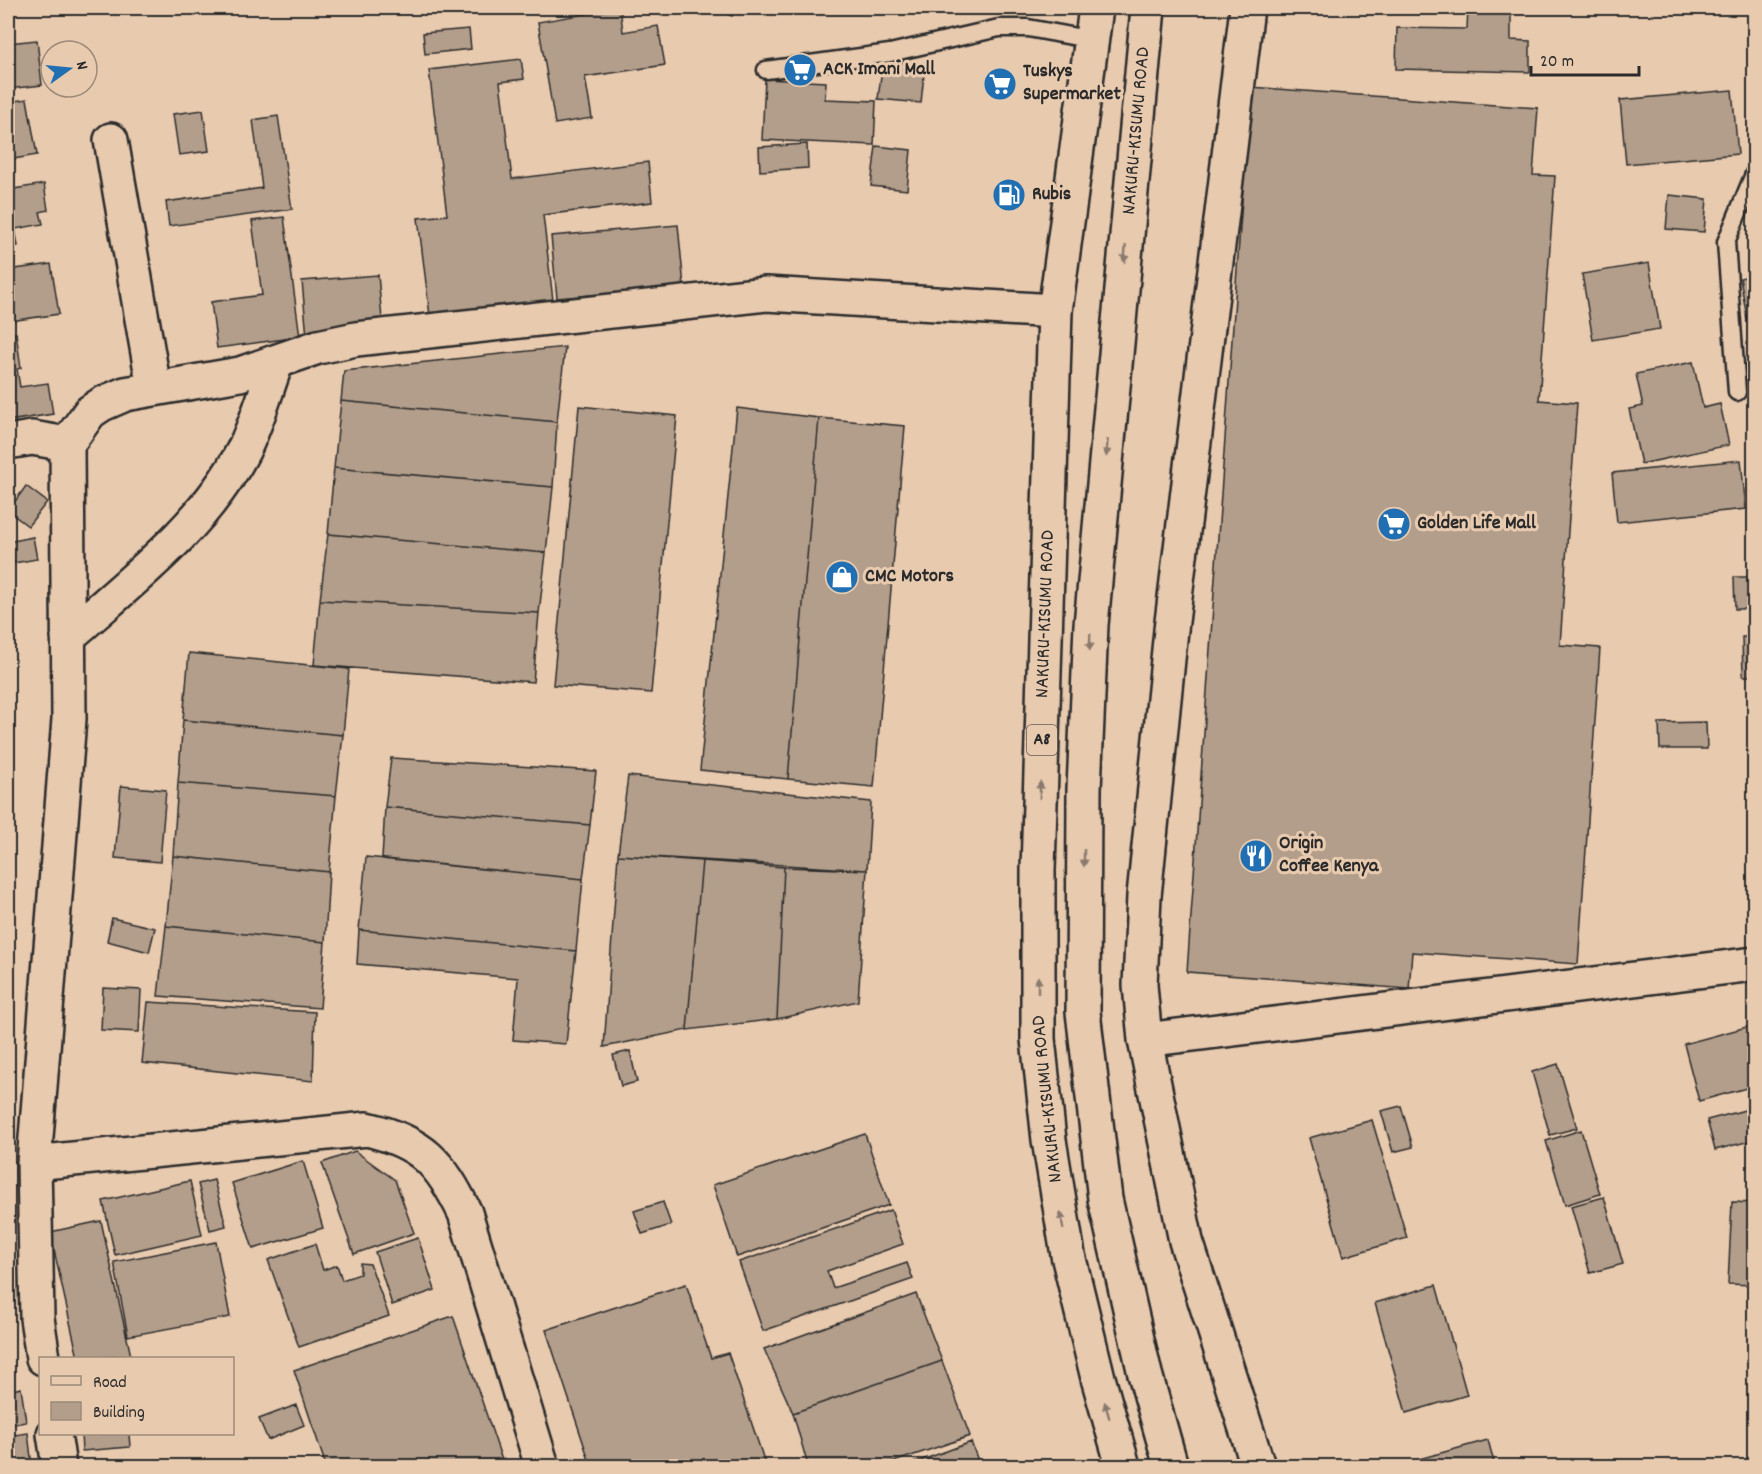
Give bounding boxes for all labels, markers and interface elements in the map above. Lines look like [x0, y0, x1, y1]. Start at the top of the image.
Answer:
north arrow [39, 39, 99, 99]
scale bar [1531, 39, 1639, 77]
street label: NAKURU-KISUMU ROAD [1116, 46, 1158, 216]
text: 20 m [1540, 50, 1574, 75]
supermarket icon: ACK Imani Mall [782, 52, 818, 88]
place label: ACK Imani Mall [823, 56, 935, 84]
place label: Tuskys Supermarket [1023, 58, 1121, 109]
text: N [69, 59, 93, 73]
supermarket icon: Tuskys Supermarket [982, 66, 1018, 102]
fuel station icon: Rubis [991, 177, 1027, 213]
place label: Rubis [1032, 181, 1071, 209]
one-way arrow [1120, 244, 1130, 263]
one-way arrow [1102, 439, 1112, 458]
supermarket icon: Golden Life Mall [1376, 506, 1412, 542]
place label: Golden Life Mall [1417, 510, 1536, 538]
street label: NAKURU-KISUMU ROAD [1029, 529, 1063, 699]
shop icon: CMC Motors [824, 559, 860, 595]
place label: CMC Motors [865, 563, 954, 591]
one-way arrow [1086, 633, 1095, 652]
road number: A8 [1027, 725, 1057, 755]
one-way arrow [1036, 781, 1045, 800]
place label: Origin Coffee Kenya [1279, 830, 1379, 881]
restaurant icon: Origin Coffee Kenya [1238, 838, 1274, 874]
one-way arrow [1079, 849, 1089, 868]
one-way arrow [1033, 976, 1043, 995]
street label: NAKURU-KISUMU ROAD [1025, 1014, 1071, 1184]
one-way arrow [1058, 1211, 1067, 1230]
legend [39, 1357, 234, 1435]
text: Road [93, 1371, 127, 1396]
text: Building [93, 1401, 145, 1426]
one-way arrow [1102, 1401, 1111, 1419]

